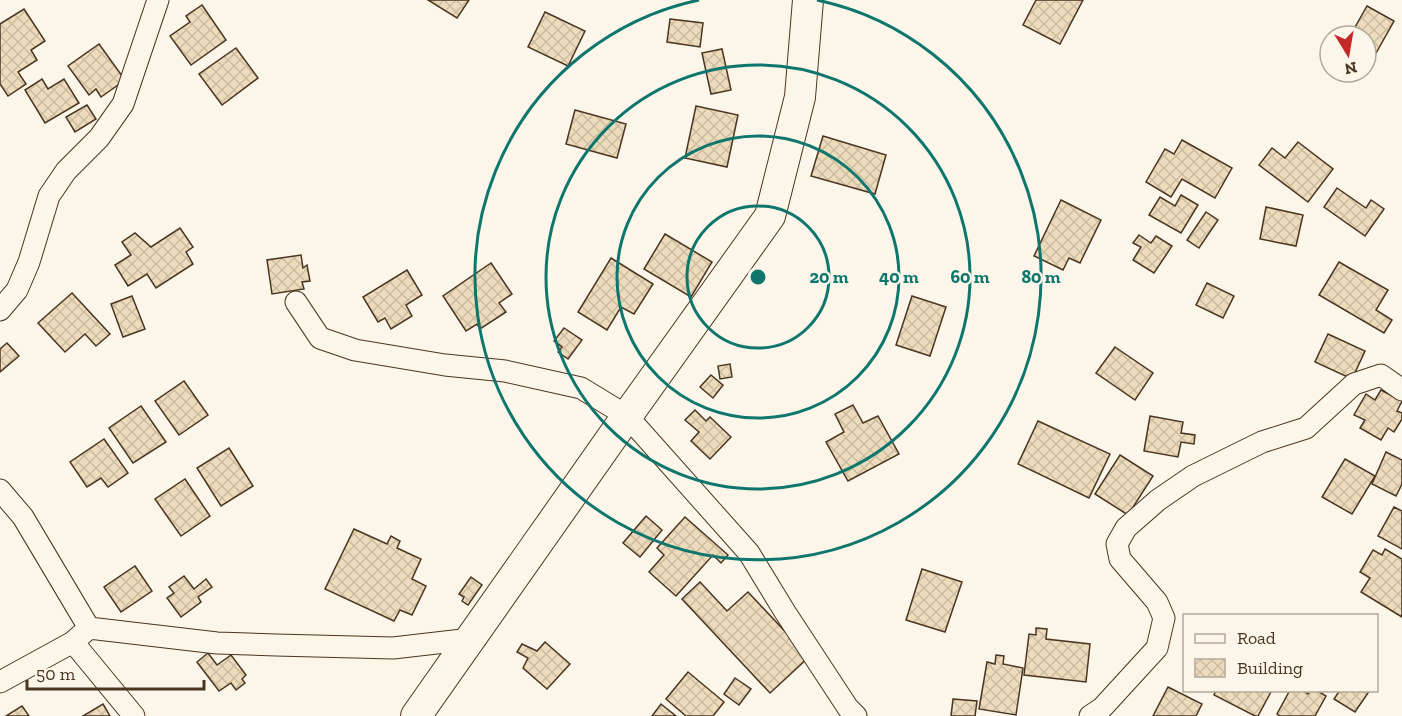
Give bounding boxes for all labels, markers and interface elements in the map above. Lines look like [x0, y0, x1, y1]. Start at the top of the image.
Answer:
north arrow [1318, 24, 1378, 84]
text: N [1343, 58, 1359, 79]
text: 20 m [809, 266, 849, 288]
text: 40 m [879, 266, 919, 288]
text: 60 m [950, 266, 990, 288]
text: 80 m [1021, 266, 1061, 288]
centre of rings [748, 267, 768, 287]
legend [1183, 614, 1378, 692]
text: Road [1237, 627, 1276, 649]
scale bar [27, 653, 204, 691]
text: Building [1237, 657, 1303, 679]
text: 50 m [36, 663, 76, 685]

